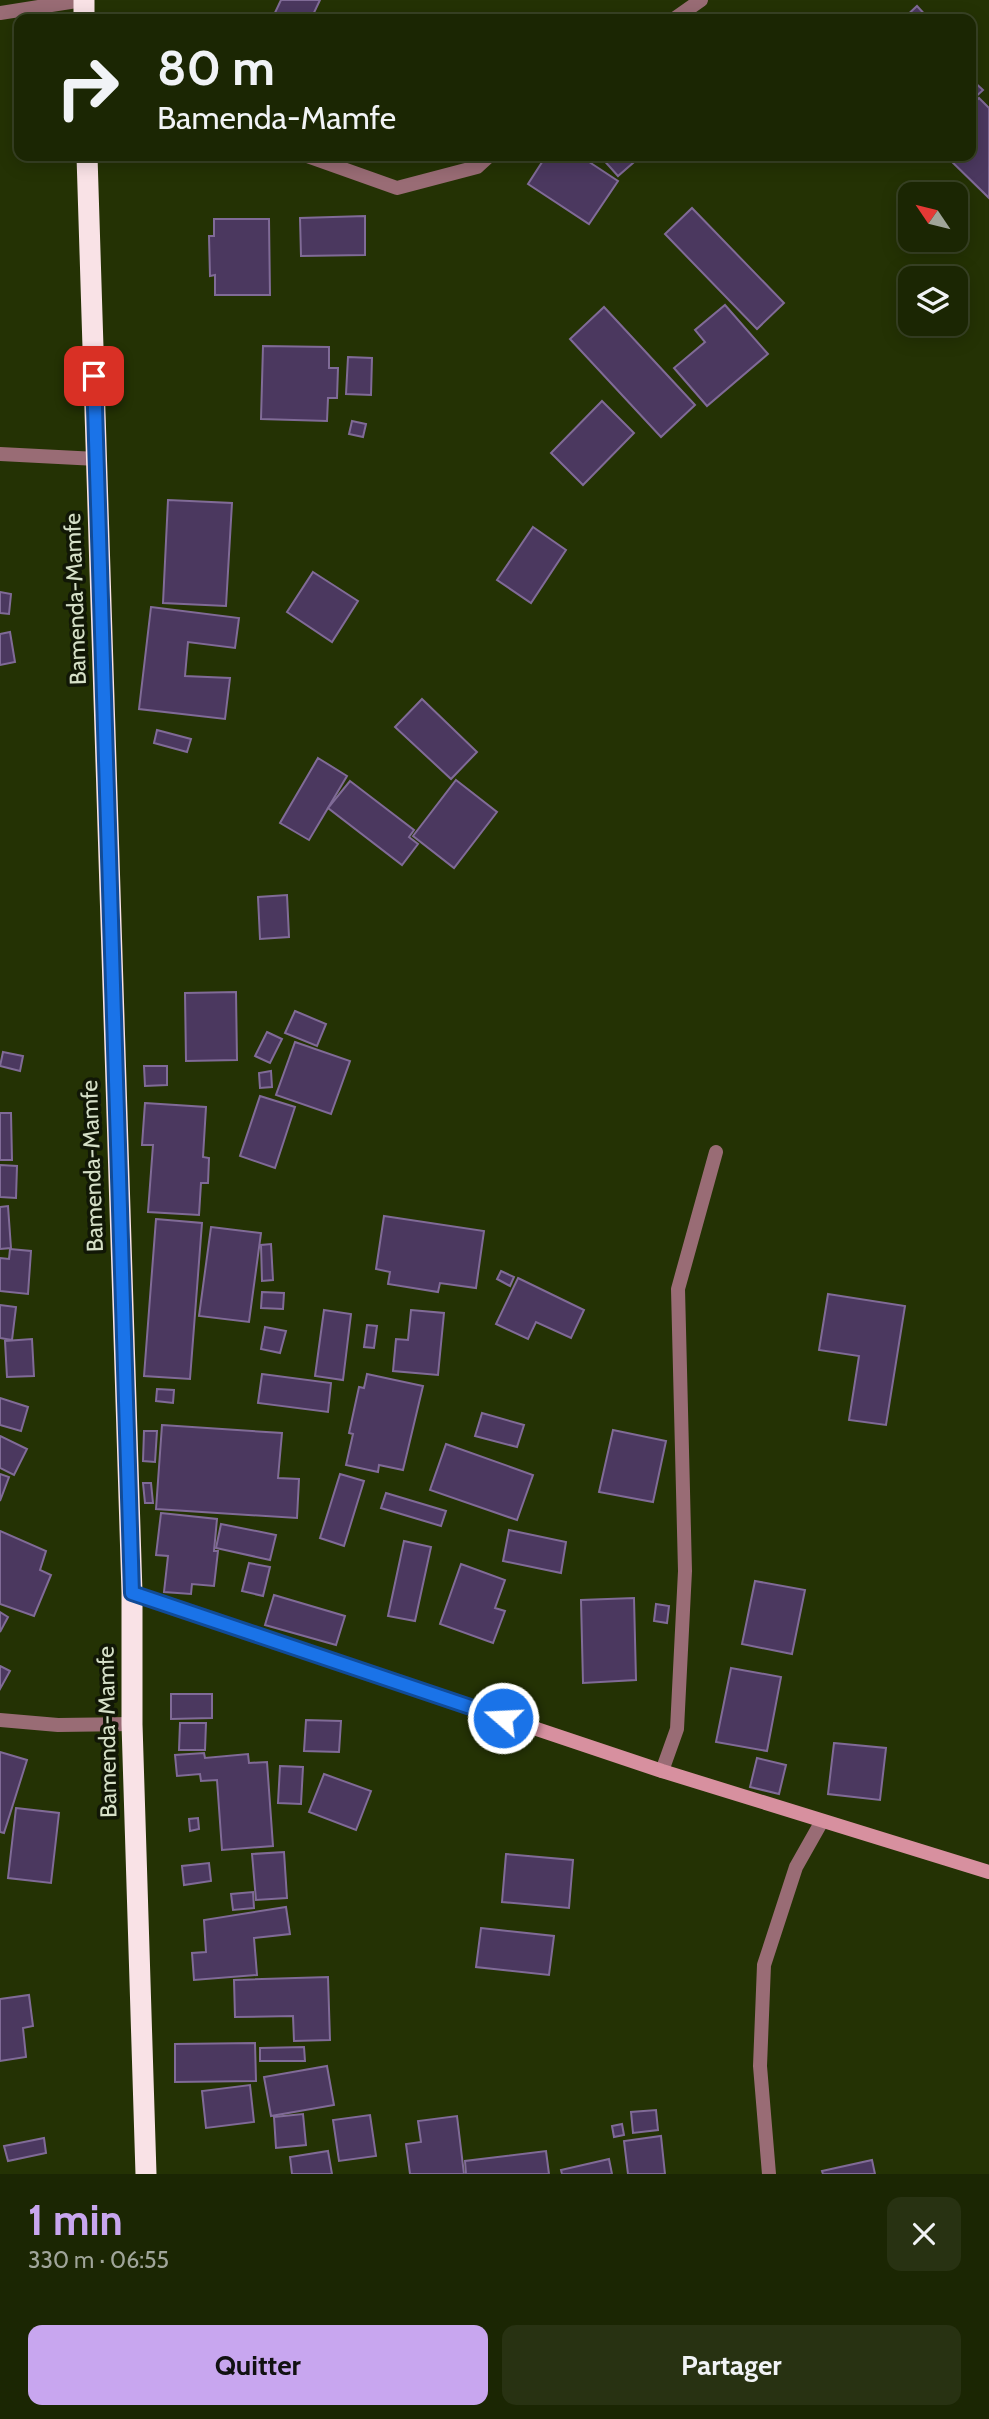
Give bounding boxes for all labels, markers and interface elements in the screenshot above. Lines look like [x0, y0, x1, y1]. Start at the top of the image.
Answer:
text: 80 m [157, 38, 275, 97]
icon: right [42, 42, 133, 133]
text: Bamenda-Mamfe [157, 98, 396, 137]
north arrow [898, 182, 968, 252]
map controls [898, 182, 968, 336]
button: layers [898, 266, 968, 336]
pin [64, 346, 124, 406]
icon: arrive [75, 357, 113, 395]
street label: Bamenda-Mamfe [58, 512, 92, 685]
street label: Bamenda-Mamfe [75, 1079, 109, 1252]
street label: Bamenda-Mamfe [91, 1646, 122, 1818]
position arrow [466, 1681, 540, 1755]
text: 1 min [28, 2194, 123, 2246]
button: close [887, 2197, 961, 2271]
text: 330 m · 06:55 [28, 2246, 169, 2274]
button: Quitter [28, 2325, 488, 2405]
button: Partager [502, 2325, 961, 2405]

